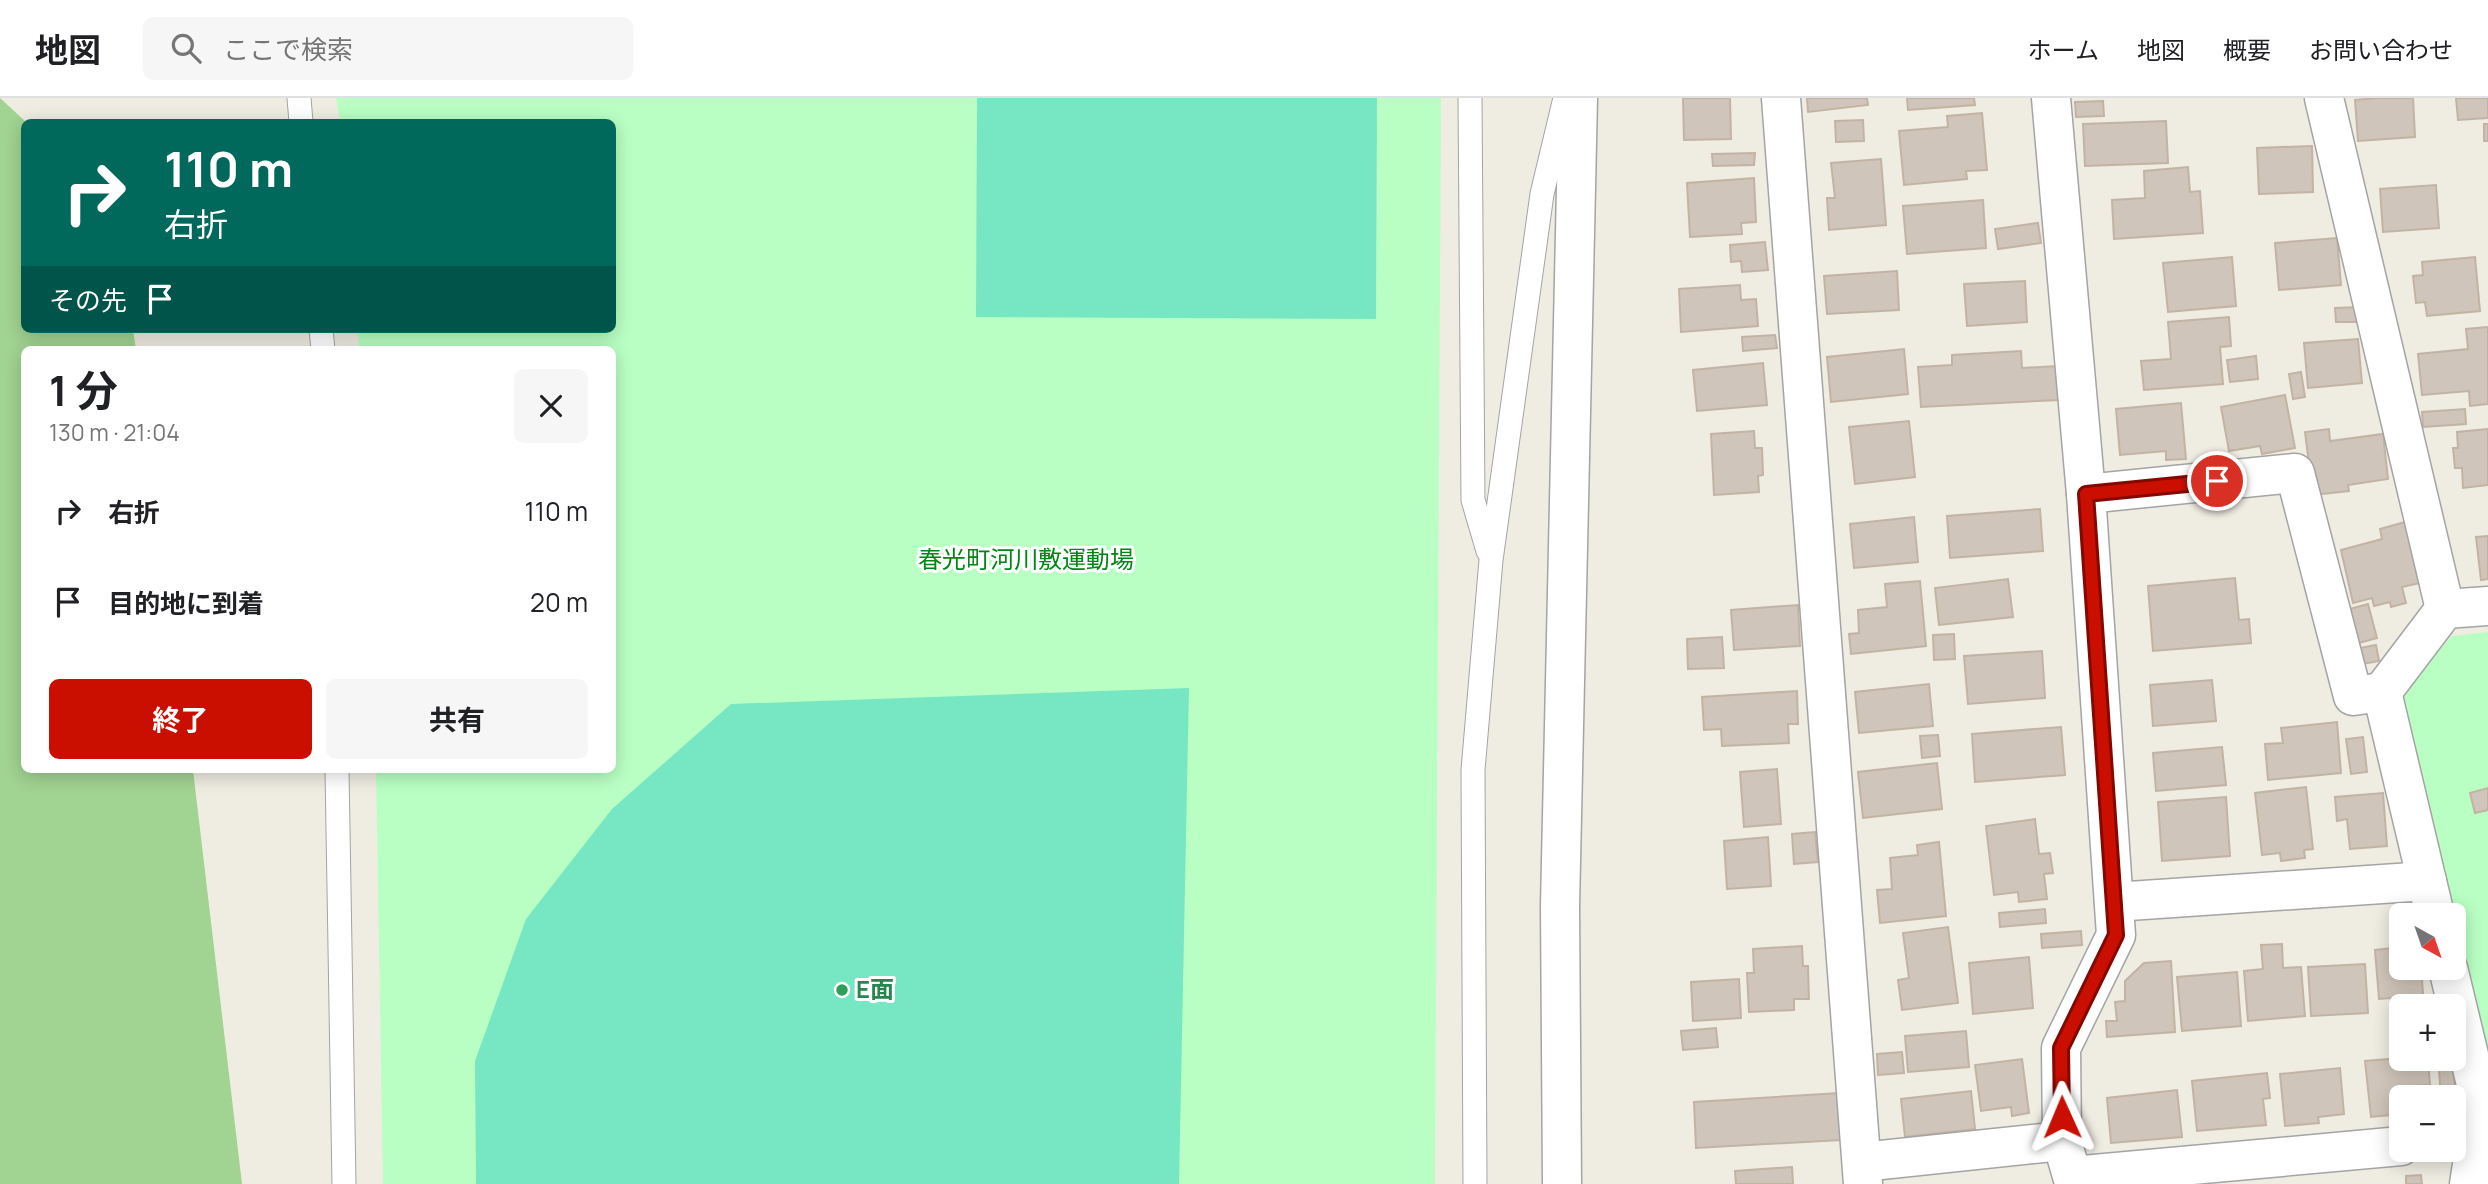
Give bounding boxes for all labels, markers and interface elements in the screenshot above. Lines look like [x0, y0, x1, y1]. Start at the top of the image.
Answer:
search box [143, 17, 633, 80]
text: 地図 [35, 27, 101, 72]
icon: search [167, 29, 205, 67]
text: ここで検索 [223, 31, 353, 67]
text: ホーム [2028, 33, 2099, 66]
text: 地図 [2137, 33, 2185, 66]
text: 概要 [2223, 33, 2271, 66]
text: お問い合わせ [2309, 33, 2453, 66]
text: 110 m [164, 135, 293, 202]
icon: right [49, 147, 140, 238]
text: 右折 [164, 202, 228, 246]
icon: arrive [141, 280, 179, 318]
text: その先 [49, 282, 127, 318]
text: 1 分 [49, 361, 118, 419]
button: close [514, 369, 588, 443]
text: 130 m · 21:04 [49, 416, 180, 448]
pin [2187, 451, 2247, 511]
icon: arrive [2198, 462, 2236, 500]
icon: right [49, 492, 87, 530]
text: 110 m [525, 493, 588, 529]
text: 右折 [108, 494, 160, 530]
park label: 春光町河川敷運動場 [918, 542, 1134, 575]
icon: arrive [49, 583, 87, 621]
text: 20 m [530, 584, 588, 620]
text: 目的地に到着 [108, 585, 264, 621]
button: 終了 [49, 679, 312, 759]
button: 共有 [326, 679, 588, 759]
north arrow [2389, 903, 2466, 980]
map controls [2389, 903, 2466, 1162]
place label: E面 [856, 972, 894, 1005]
marker: E面 [834, 982, 850, 998]
button: + [2389, 994, 2466, 1071]
position arrow [2025, 1080, 2099, 1154]
button: − [2389, 1085, 2466, 1162]

